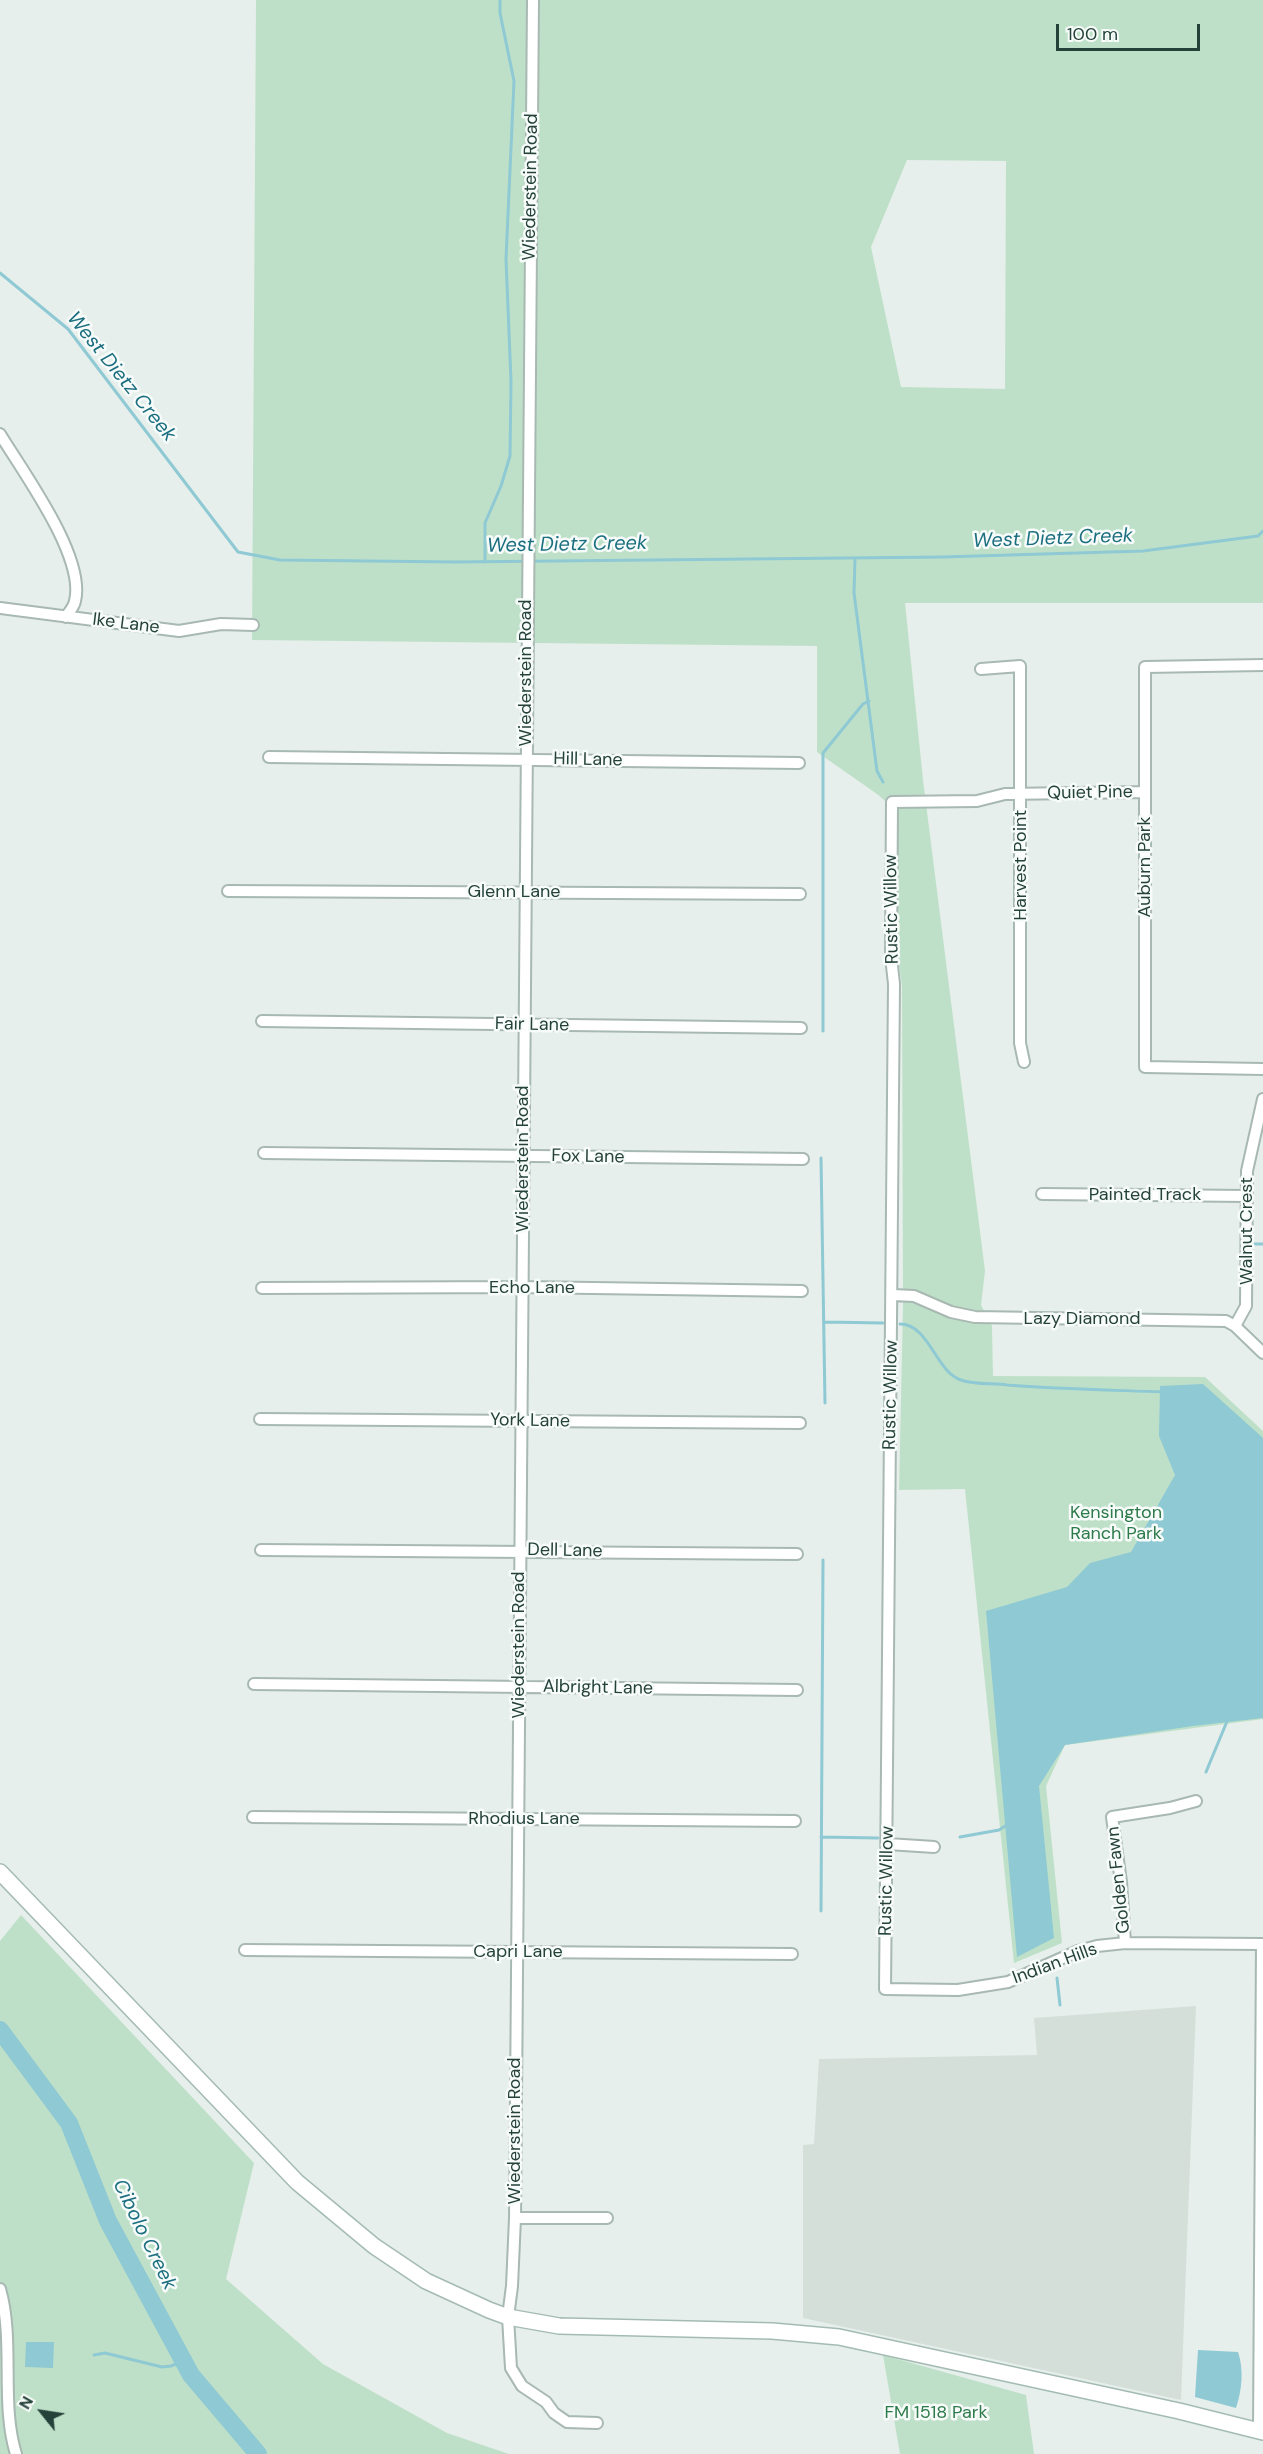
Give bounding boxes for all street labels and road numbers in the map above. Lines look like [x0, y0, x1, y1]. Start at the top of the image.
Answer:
street label: Wiederstein Road [519, 113, 543, 261]
street label: Wiederstein Road [515, 599, 537, 747]
street label: Ike Lane [91, 609, 161, 639]
street label: Hill Lane [553, 749, 623, 771]
street label: Quiet Pine [1047, 781, 1133, 805]
street label: Harvest Point [1010, 810, 1032, 920]
street label: Auburn Park [1134, 817, 1156, 917]
street label: Rustic Willow [880, 854, 904, 964]
street label: Glenn Lane [467, 881, 561, 903]
street label: Fair Lane [495, 1014, 569, 1036]
street label: Wiederstein Road [512, 1085, 534, 1233]
street label: Fox Lane [551, 1146, 625, 1168]
street label: Walnut Crest [1236, 1177, 1258, 1285]
street label: Painted Track [1089, 1184, 1201, 1206]
street label: Echo Lane [489, 1277, 575, 1299]
street label: Lazy Diamond [1023, 1308, 1141, 1330]
street label: Rustic Willow [879, 1340, 903, 1450]
street label: York Lane [490, 1410, 570, 1432]
street label: Dell Lane [527, 1540, 603, 1562]
street label: Wiederstein Road [508, 1571, 530, 1719]
street label: Albright Lane [543, 1676, 653, 1700]
street label: Rhodius Lane [468, 1808, 580, 1830]
street label: Golden Fawn [1103, 1825, 1135, 1935]
street label: Rustic Willow [875, 1826, 899, 1936]
street label: Indian Hills [1010, 1939, 1100, 1989]
street label: Capri Lane [473, 1941, 563, 1963]
street label: Wiederstein Road [504, 2057, 526, 2205]

